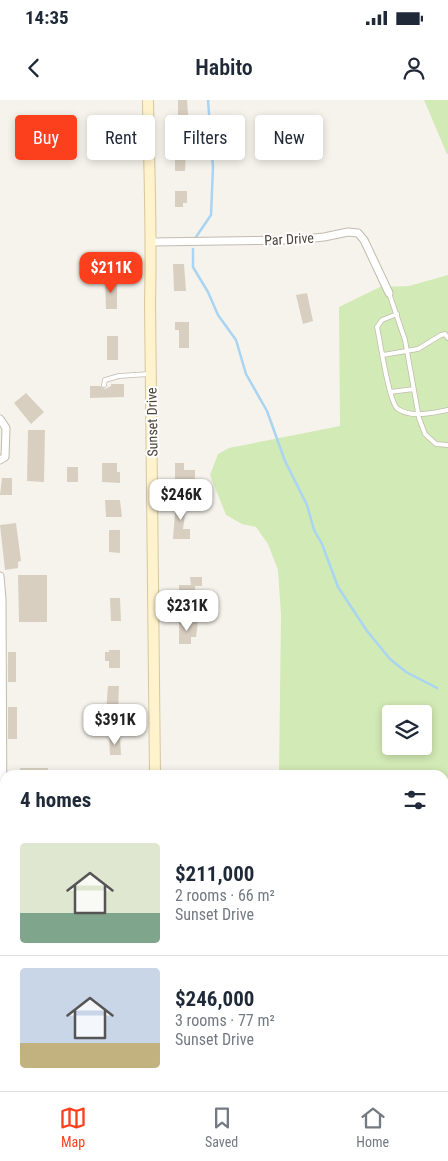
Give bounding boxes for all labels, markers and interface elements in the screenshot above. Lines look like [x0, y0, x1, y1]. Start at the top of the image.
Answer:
text: 14:35 [25, 6, 69, 29]
icon: back [20, 54, 48, 82]
icon: person [400, 54, 428, 82]
text: Habito [195, 55, 253, 80]
chip: Buy [15, 115, 77, 160]
chip: Rent [87, 115, 155, 160]
chip: Filters [165, 115, 245, 160]
chip: New [255, 115, 323, 160]
street label: Par Drive [264, 230, 315, 248]
pin: $211K [76, 252, 146, 294]
text: $211K [90, 258, 132, 277]
street label: Sunset Drive [143, 387, 161, 457]
pin: $246K [146, 478, 216, 521]
text: $246K [160, 485, 202, 504]
pin: $231K [152, 590, 222, 632]
text: $231K [166, 596, 208, 615]
pin: $391K [80, 704, 150, 746]
map controls [382, 705, 432, 755]
button: layers [382, 705, 432, 755]
text: $391K [94, 710, 136, 729]
icon: filters [401, 786, 429, 814]
text: 4 homes [20, 788, 91, 812]
text: $211,000 [175, 862, 254, 886]
icon: home [60, 863, 120, 923]
text: 2 rooms · 66 m² [175, 886, 275, 905]
text: Sunset Drive [175, 905, 254, 924]
text: $246,000 [175, 987, 254, 1011]
icon: home [60, 988, 120, 1048]
text: 3 rooms · 77 m² [175, 1011, 275, 1030]
text: Sunset Drive [175, 1030, 254, 1049]
tab: Map [59, 1104, 87, 1150]
tab: Saved [205, 1104, 238, 1150]
tab: Home [356, 1104, 389, 1150]

